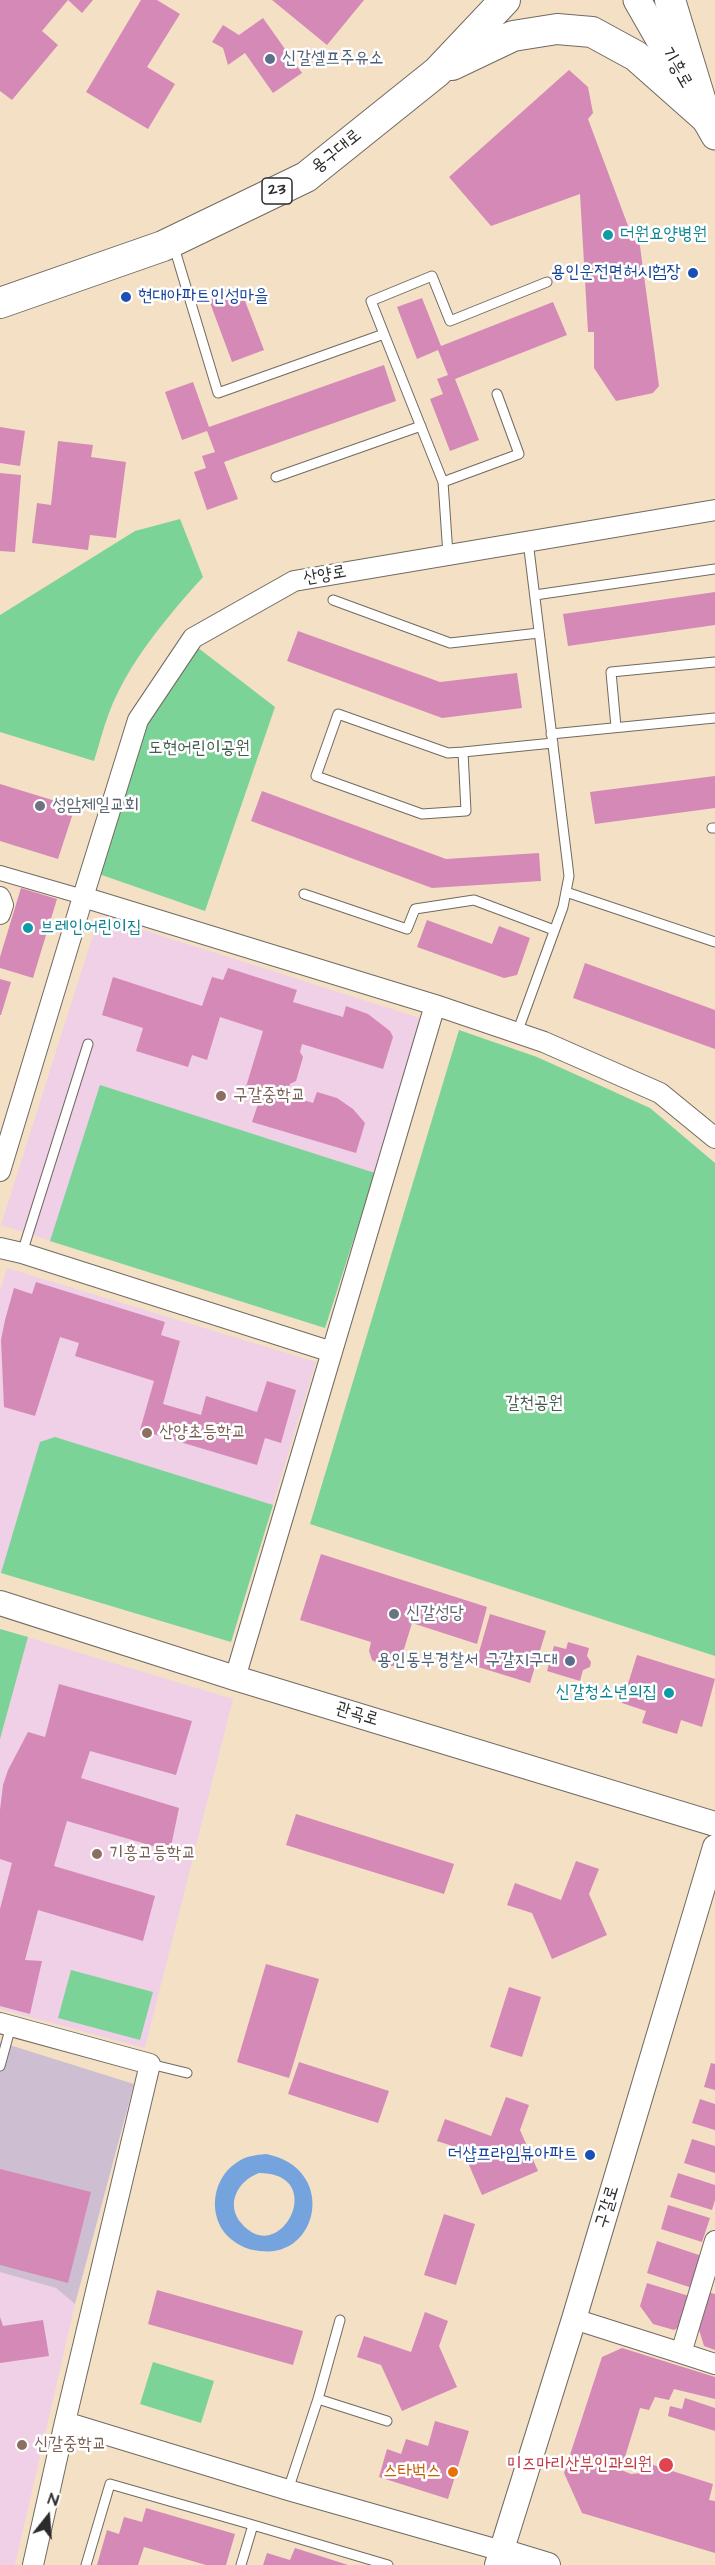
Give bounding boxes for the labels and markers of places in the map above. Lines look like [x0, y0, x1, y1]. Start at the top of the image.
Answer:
place label: 신갈셀프주유소 [282, 48, 383, 70]
marker: 신갈셀프주유소 [263, 52, 277, 66]
place label: 더원요양병원 [620, 224, 707, 246]
marker: 더원요양병원 [601, 228, 615, 242]
place label: 용인운전면허시험장 [551, 262, 681, 284]
marker: 용인운전면허시험장 [686, 266, 700, 280]
place label: 현대아파트인성마을 [138, 286, 268, 308]
marker: 현대아파트인성마을 [119, 290, 133, 304]
place label: 성암제일교회 [52, 795, 139, 817]
marker: 성암제일교회 [33, 799, 47, 813]
place label: 브레인어린이집 [40, 917, 141, 939]
marker: 브레인어린이집 [21, 921, 35, 935]
place label: 구갈중학교 [233, 1085, 305, 1107]
marker: 구갈중학교 [214, 1089, 228, 1103]
place label: 산양초등학교 [159, 1422, 246, 1444]
marker: 산양초등학교 [140, 1426, 154, 1440]
place label: 신갈성당 [406, 1603, 464, 1625]
marker: 신갈성당 [387, 1607, 401, 1621]
place label: 용인동부경찰서 구갈지구대 [377, 1650, 558, 1672]
marker: 용인동부경찰서 구갈지구대 [563, 1654, 577, 1668]
place label: 신갈청소년의집 [556, 1682, 657, 1704]
marker: 신갈청소년의집 [662, 1686, 676, 1700]
place label: 기흥고등학교 [109, 1843, 196, 1865]
marker: 기흥고등학교 [90, 1847, 104, 1861]
place label: 더샵프라임뷰아파트 [448, 2144, 578, 2166]
marker: 더샵프라임뷰아파트 [583, 2148, 597, 2162]
place label: 신갈중학교 [34, 2434, 106, 2456]
marker: 신갈중학교 [15, 2438, 29, 2452]
place label: 미즈마리산부인과의원 [507, 2454, 652, 2476]
marker: 미즈마리산부인과의원 [657, 2456, 675, 2474]
place label: 스타벅스 [383, 2461, 441, 2483]
marker: 스타벅스 [446, 2465, 460, 2479]

